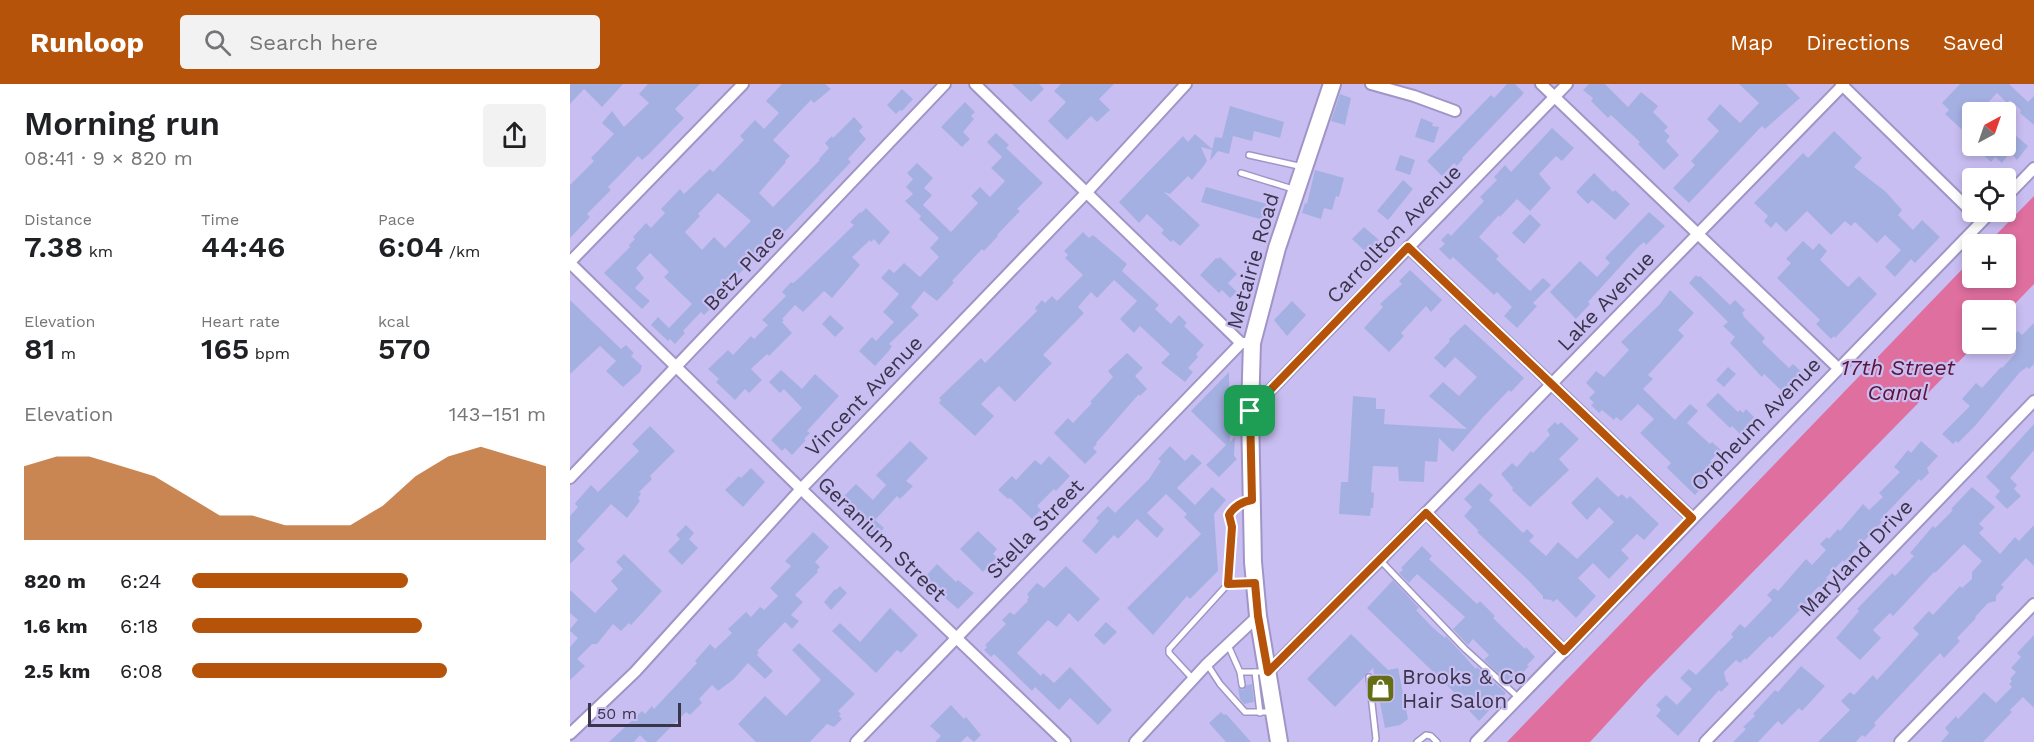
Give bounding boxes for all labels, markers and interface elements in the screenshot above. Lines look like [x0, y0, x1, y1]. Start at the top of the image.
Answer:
search box [180, 15, 600, 69]
text: Runloop [30, 26, 144, 59]
icon: search [201, 26, 234, 59]
text: Search here [249, 30, 378, 55]
text: Map [1730, 30, 1773, 55]
text: Directions [1806, 30, 1910, 55]
text: Saved [1943, 30, 2004, 55]
north arrow [1962, 102, 2016, 156]
map controls [1962, 102, 2016, 354]
text: Morning run [24, 104, 220, 143]
button: share [483, 104, 546, 167]
text: 08:41 · 9 × 820 m [24, 146, 193, 170]
street label: Carrollton Avenue [1321, 159, 1466, 308]
button: locate [1962, 168, 2016, 222]
street label: Metairie Road [1221, 190, 1284, 332]
text: Distance [24, 210, 92, 229]
text: Time [201, 210, 239, 229]
text: Pace [378, 210, 415, 229]
street label: Betz Place [698, 220, 790, 316]
text: 7.38 [24, 229, 83, 264]
text: 44:46 [201, 229, 285, 264]
text: 6:04 [378, 229, 443, 264]
button: + [1962, 234, 2016, 288]
text: km [83, 242, 113, 261]
text: /km [443, 242, 480, 261]
street label: Lake Avenue [1552, 246, 1659, 356]
button: − [1962, 300, 2016, 354]
text: Elevation [24, 312, 95, 331]
text: Heart rate [201, 312, 280, 331]
text: kcal [378, 312, 410, 331]
street label: Vincent Avenue [800, 330, 928, 461]
text: 81 [24, 331, 55, 366]
text: 165 [201, 331, 249, 366]
text: 570 [378, 331, 431, 366]
text: m [55, 344, 76, 363]
text: bpm [249, 344, 290, 363]
street label: Orpheum Avenue [1686, 352, 1826, 496]
water label: 17th Street Canal [1841, 355, 1956, 405]
pin [1224, 385, 1275, 436]
icon: arrive [1233, 394, 1266, 427]
text: Elevation [24, 402, 113, 426]
text: 143–151 m [449, 402, 546, 426]
street label: Geranium Street [813, 471, 952, 607]
street label: Stella Street [981, 473, 1089, 584]
street label: Maryland Drive [1794, 494, 1918, 621]
text: 820 m [24, 569, 86, 593]
text: 6:24 [120, 569, 161, 593]
text: 1.6 km [24, 614, 88, 638]
text: 6:18 [120, 614, 158, 638]
text: 2.5 km [24, 659, 90, 683]
text: 6:08 [120, 659, 163, 683]
place label: Brooks & Co Hair Salon [1402, 664, 1526, 713]
shop icon: Brooks & Co Hair Salon [1365, 673, 1397, 705]
scale bar [588, 700, 681, 728]
text: 50 m [597, 704, 637, 723]

